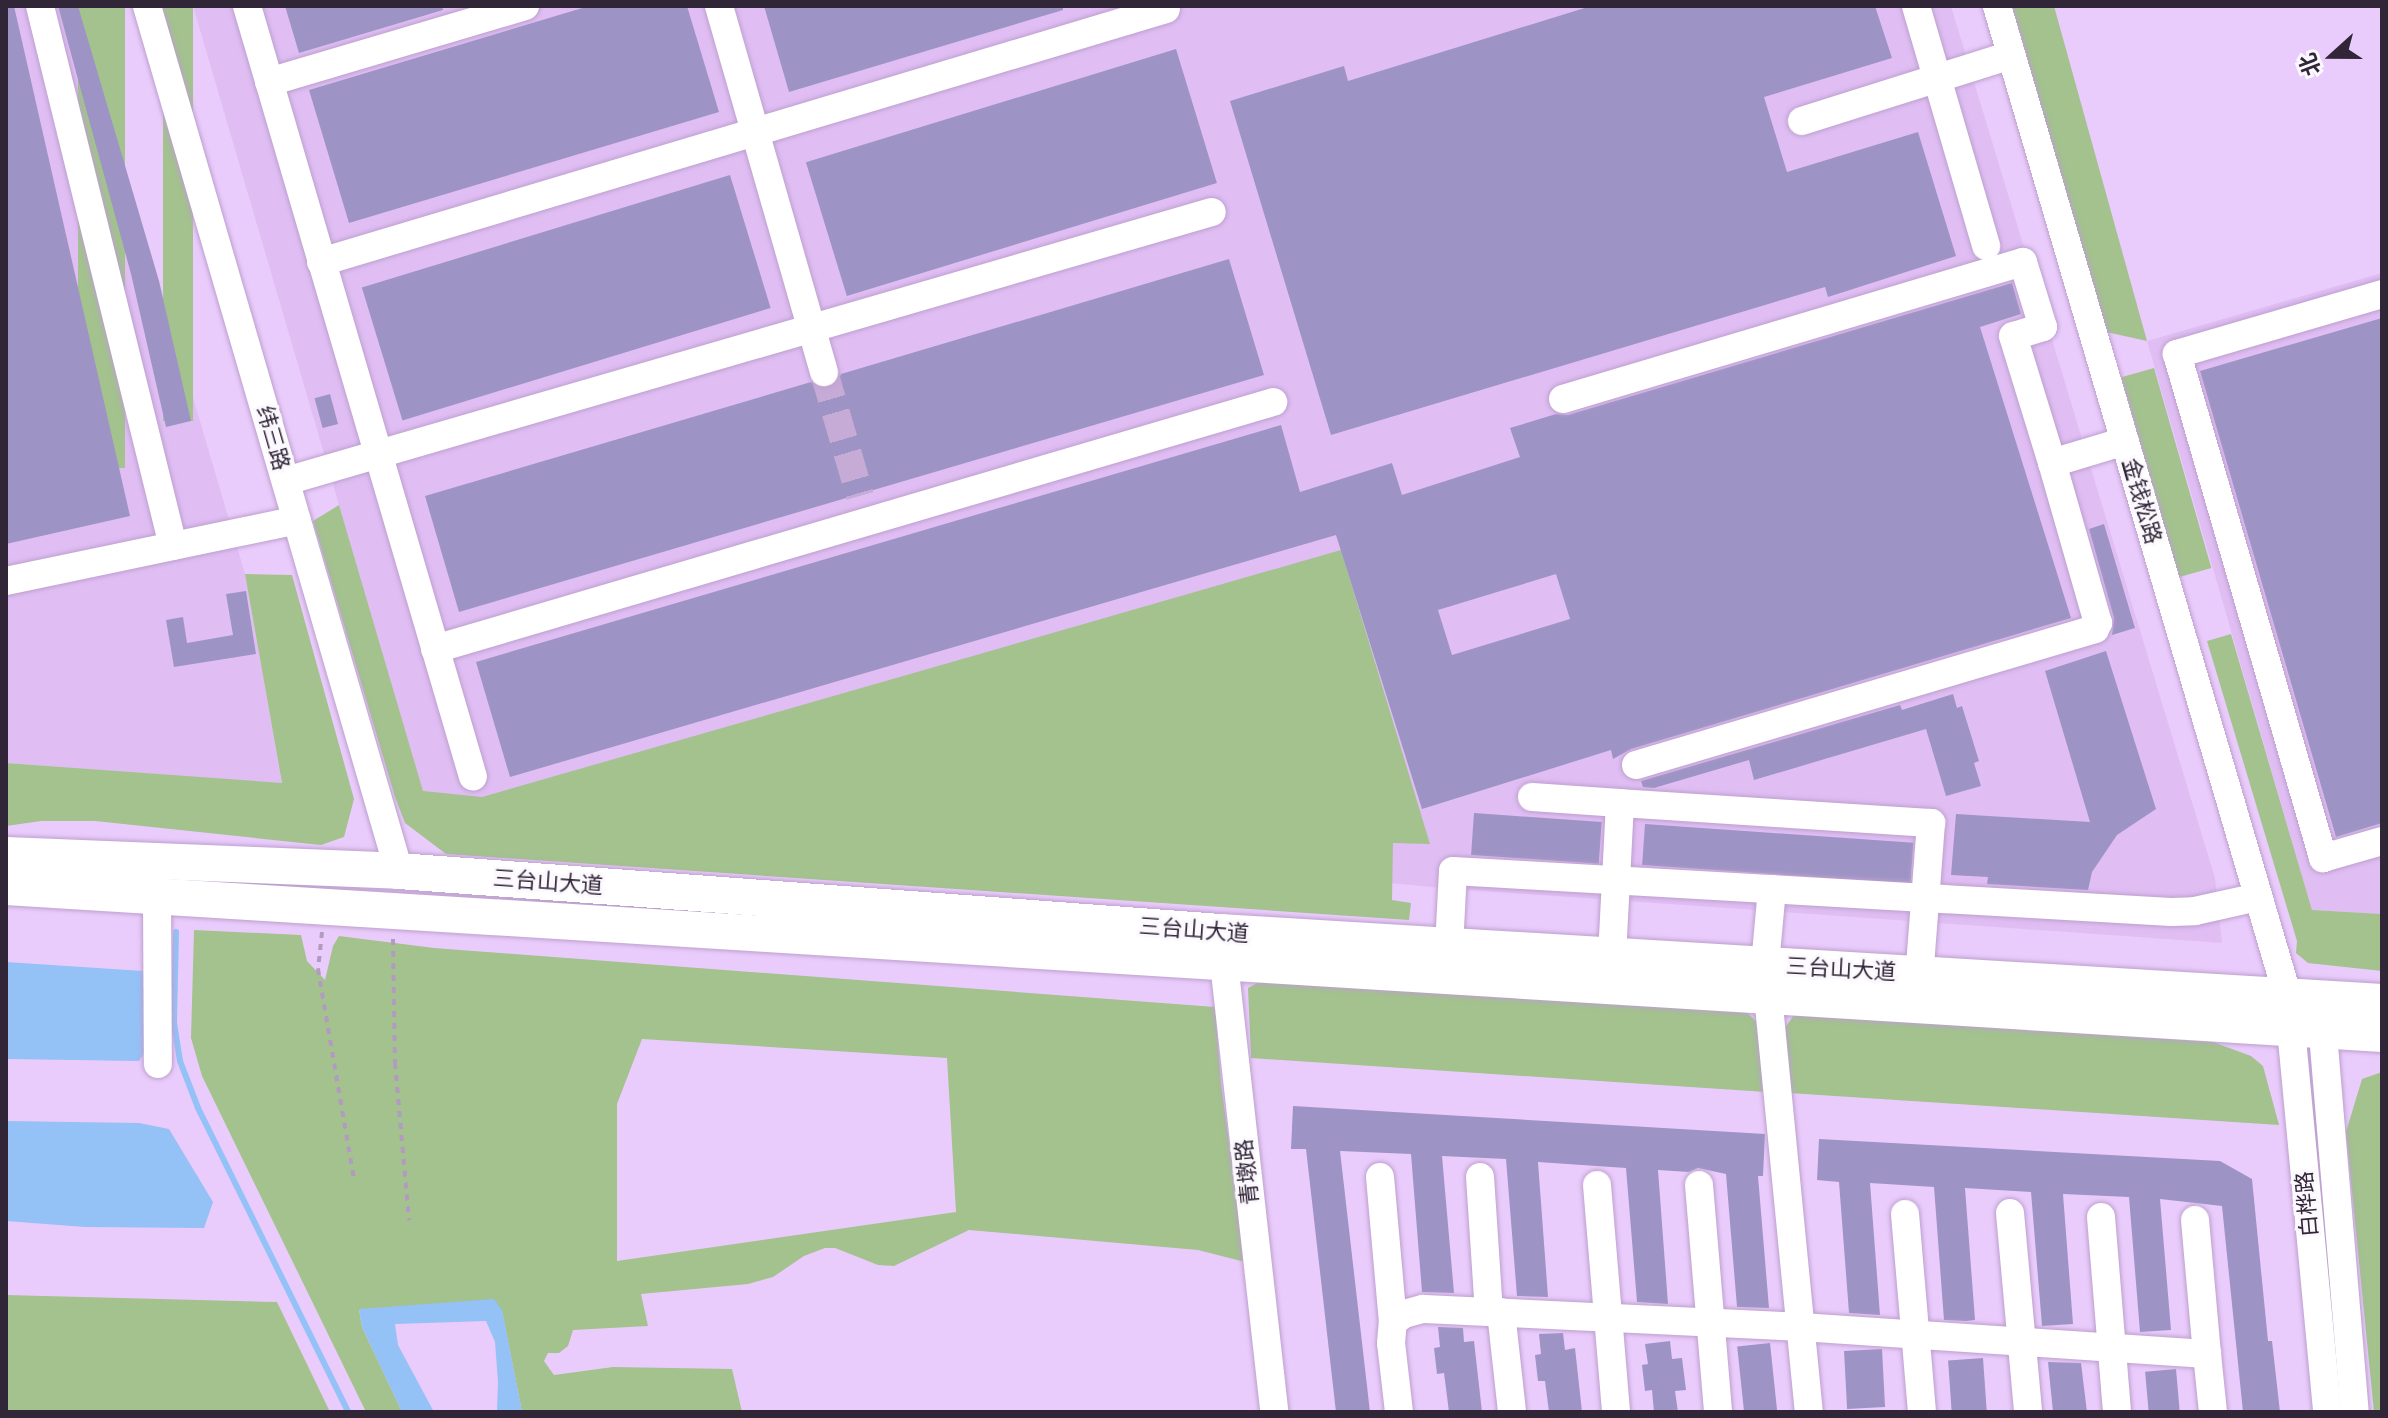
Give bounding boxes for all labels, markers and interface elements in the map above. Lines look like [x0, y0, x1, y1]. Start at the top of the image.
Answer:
north arrow [2292, 16, 2372, 96]
text: 北 [2293, 49, 2327, 80]
street label: 纬三路 [251, 403, 295, 473]
street label: 金钱松路 [2117, 455, 2167, 547]
street label: 三台山大道 [492, 865, 604, 899]
street label: 三台山大道 [1138, 913, 1250, 947]
street label: 三台山大道 [1785, 953, 1897, 985]
street label: 青墩路 [1230, 1138, 1264, 1206]
street label: 白桦路 [2291, 1170, 2323, 1238]

